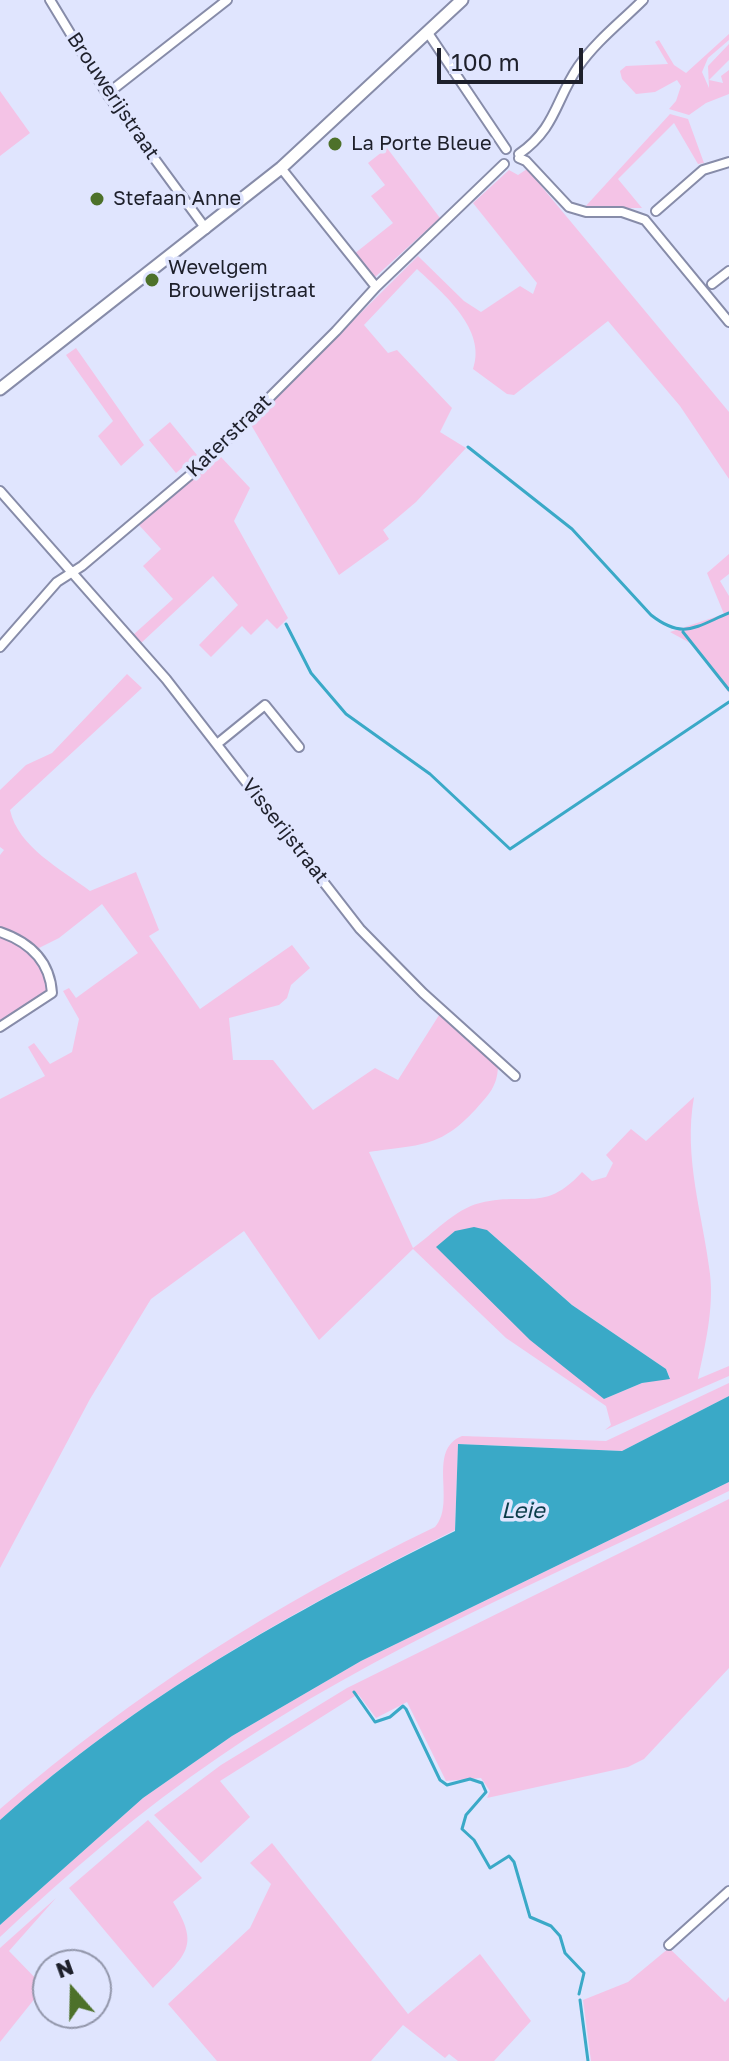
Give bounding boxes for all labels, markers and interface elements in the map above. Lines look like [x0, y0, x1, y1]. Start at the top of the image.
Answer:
street label: Brouwerijstraat [62, 28, 164, 164]
scale bar [441, 32, 587, 82]
text: 100 m [451, 47, 520, 76]
place label: La Porte Bleue [351, 132, 491, 156]
marker: La Porte Bleue [326, 135, 344, 153]
place label: Stefaan Anne [113, 187, 241, 211]
marker: Stefaan Anne [88, 190, 106, 208]
place label: Wevelgem Brouwerijstraat [168, 256, 316, 303]
marker: Wevelgem Brouwerijstraat [143, 271, 161, 289]
street label: Katerstraat [182, 390, 276, 482]
street label: Visserijstraat [237, 774, 333, 888]
water label: Leie [501, 1498, 545, 1524]
north arrow [32, 1949, 112, 2029]
text: N [52, 1952, 77, 1983]

